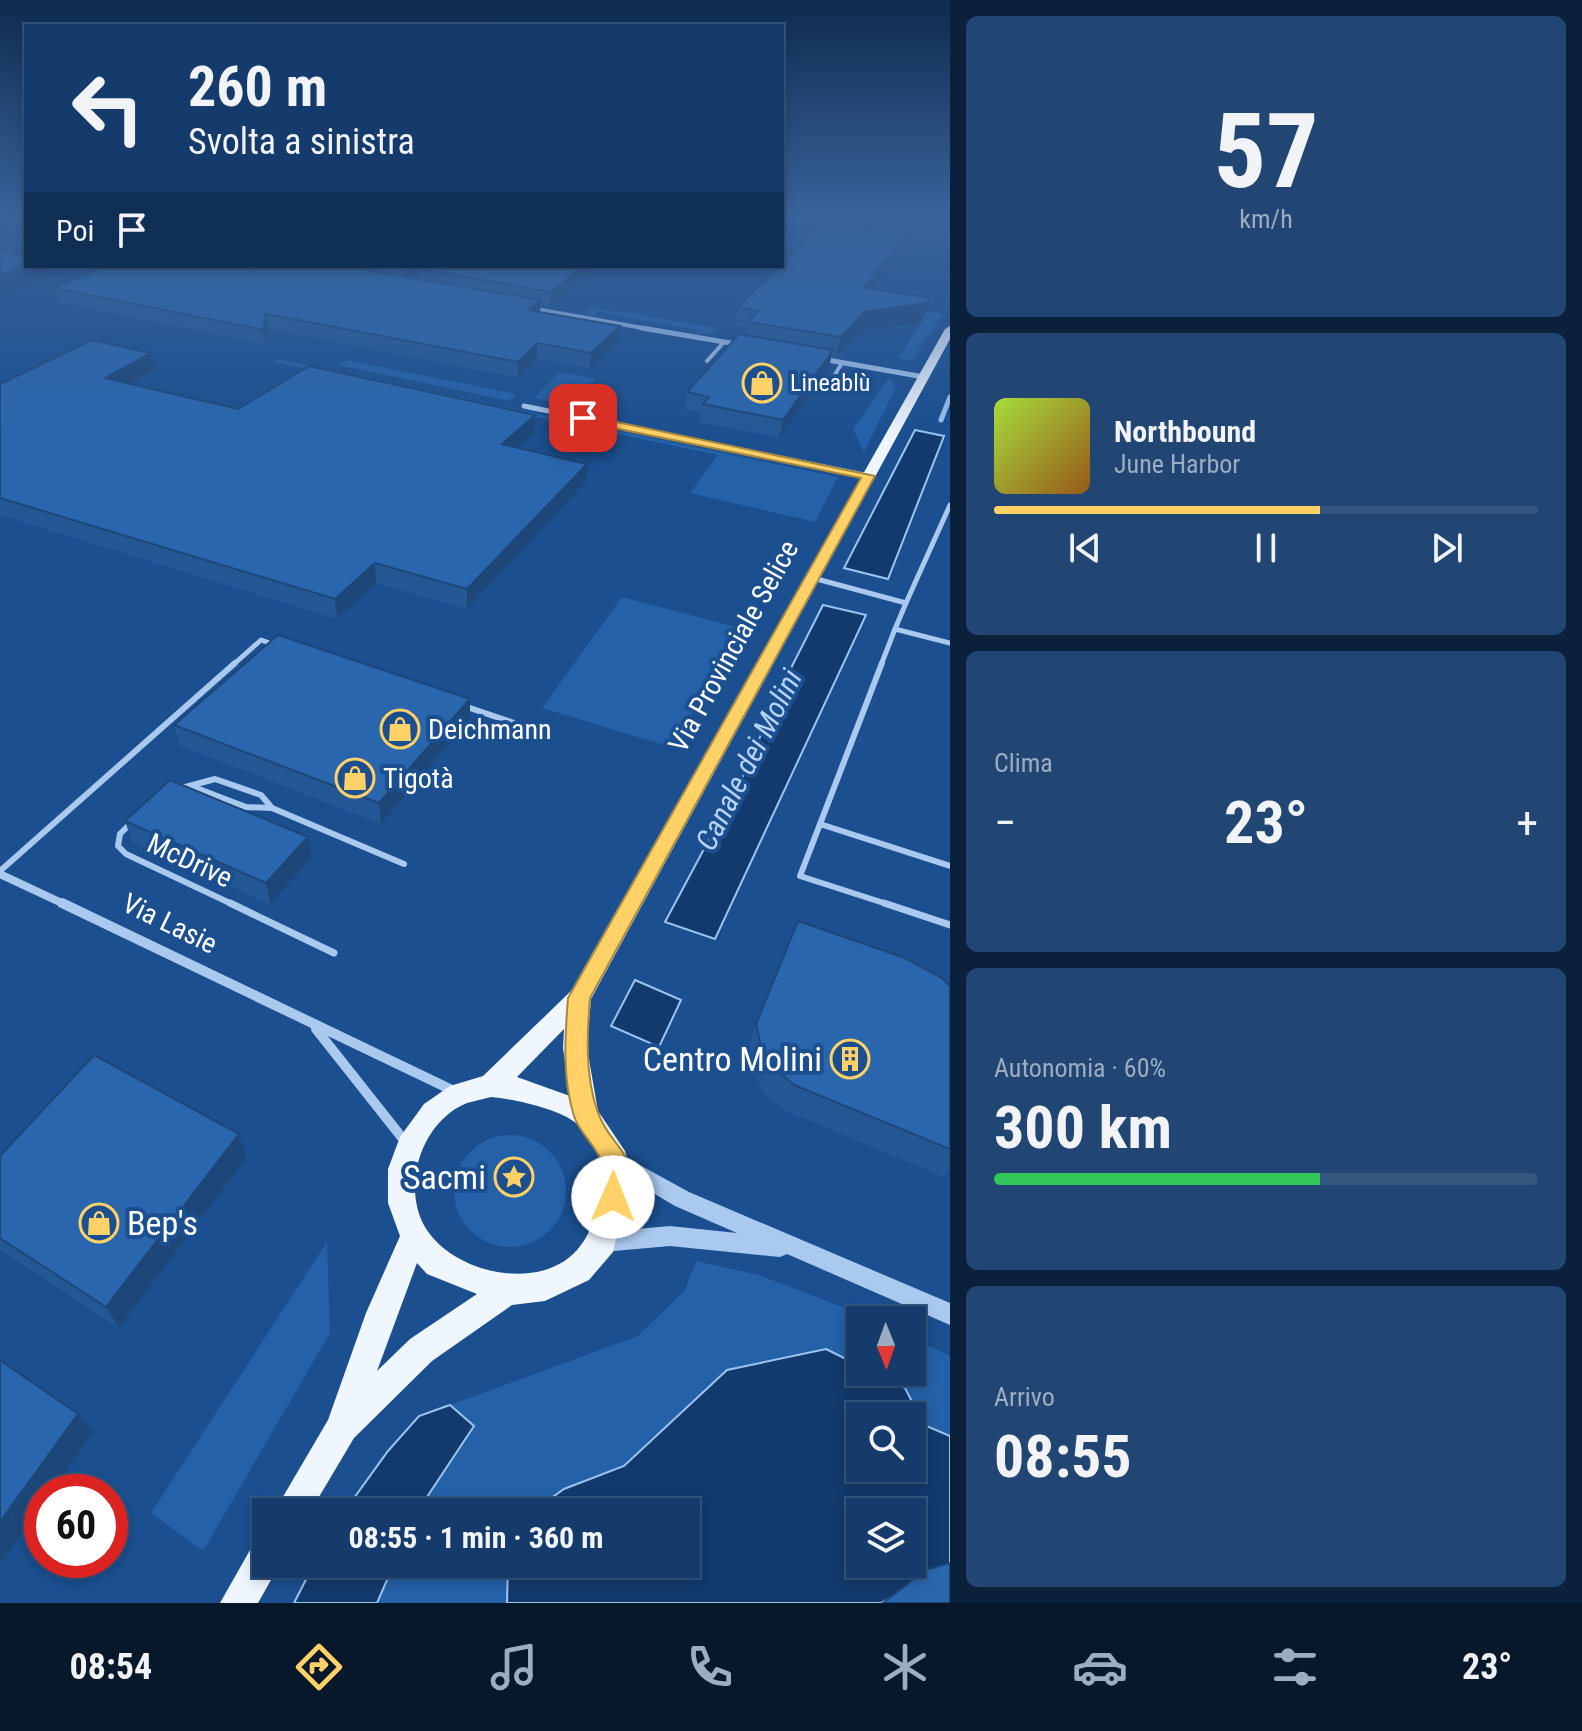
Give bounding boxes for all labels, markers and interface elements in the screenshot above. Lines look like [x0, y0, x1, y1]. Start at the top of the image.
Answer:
text: 260 m [188, 54, 327, 120]
icon: left [56, 56, 160, 160]
text: 57 [1213, 91, 1319, 212]
text: Svolta a sinistra [188, 121, 415, 163]
text: km/h [1239, 204, 1293, 234]
icon: arrive [110, 208, 154, 252]
text: Poi [56, 213, 94, 248]
shop icon: Lineablù [741, 362, 783, 404]
place label: Lineablù [790, 369, 870, 397]
pin [549, 384, 617, 452]
icon: arrive [561, 396, 605, 440]
text: Northbound [1114, 414, 1256, 449]
text: June Harbor [1114, 449, 1240, 479]
icon: previous [1063, 526, 1107, 570]
icon: pause [1244, 526, 1288, 570]
icon: next [1425, 526, 1469, 570]
street label: Via Provinciale Selice [662, 535, 805, 758]
water label: Canale dei Molini [688, 663, 809, 856]
shop icon: Deichmann [379, 708, 421, 750]
place label: Deichmann [428, 713, 552, 746]
text: Clima [994, 748, 1053, 778]
shop icon: Tigotà [334, 757, 376, 799]
place label: Tigotà [383, 762, 454, 795]
text: 23° [1224, 787, 1308, 858]
text: − [994, 797, 1016, 849]
text: + [1516, 797, 1538, 849]
street label: McDrive [142, 826, 238, 894]
street label: Via Lasie [117, 886, 222, 960]
building icon: Centro Molini [829, 1038, 871, 1080]
place label: Centro Molini [643, 1039, 822, 1079]
text: Autonomia · 60% [994, 1053, 1166, 1083]
text: 300 km [994, 1092, 1172, 1163]
position arrow [571, 1155, 655, 1239]
place icon: Sacmi [493, 1156, 535, 1198]
place label: Sacmi [403, 1157, 486, 1197]
shop icon: Bep's [78, 1202, 120, 1244]
place label: Bep's [127, 1203, 198, 1243]
north arrow [846, 1306, 926, 1386]
map controls [846, 1306, 926, 1578]
text: Arrivo [994, 1382, 1055, 1412]
button: search [846, 1402, 926, 1482]
text: 08:55 [994, 1421, 1132, 1492]
speed limit sign: 60 [24, 1474, 128, 1578]
button: layers [846, 1498, 926, 1578]
text: 08:55 · 1 min · 360 m [349, 1520, 603, 1555]
icon: directions [291, 1639, 347, 1695]
icon: music [486, 1639, 542, 1695]
icon: phone [682, 1639, 738, 1695]
icon: climate [877, 1639, 933, 1695]
icon: car [1072, 1639, 1128, 1695]
icon: filters [1267, 1639, 1323, 1695]
text: 08:54 [70, 1646, 152, 1688]
text: 23° [1462, 1646, 1512, 1688]

